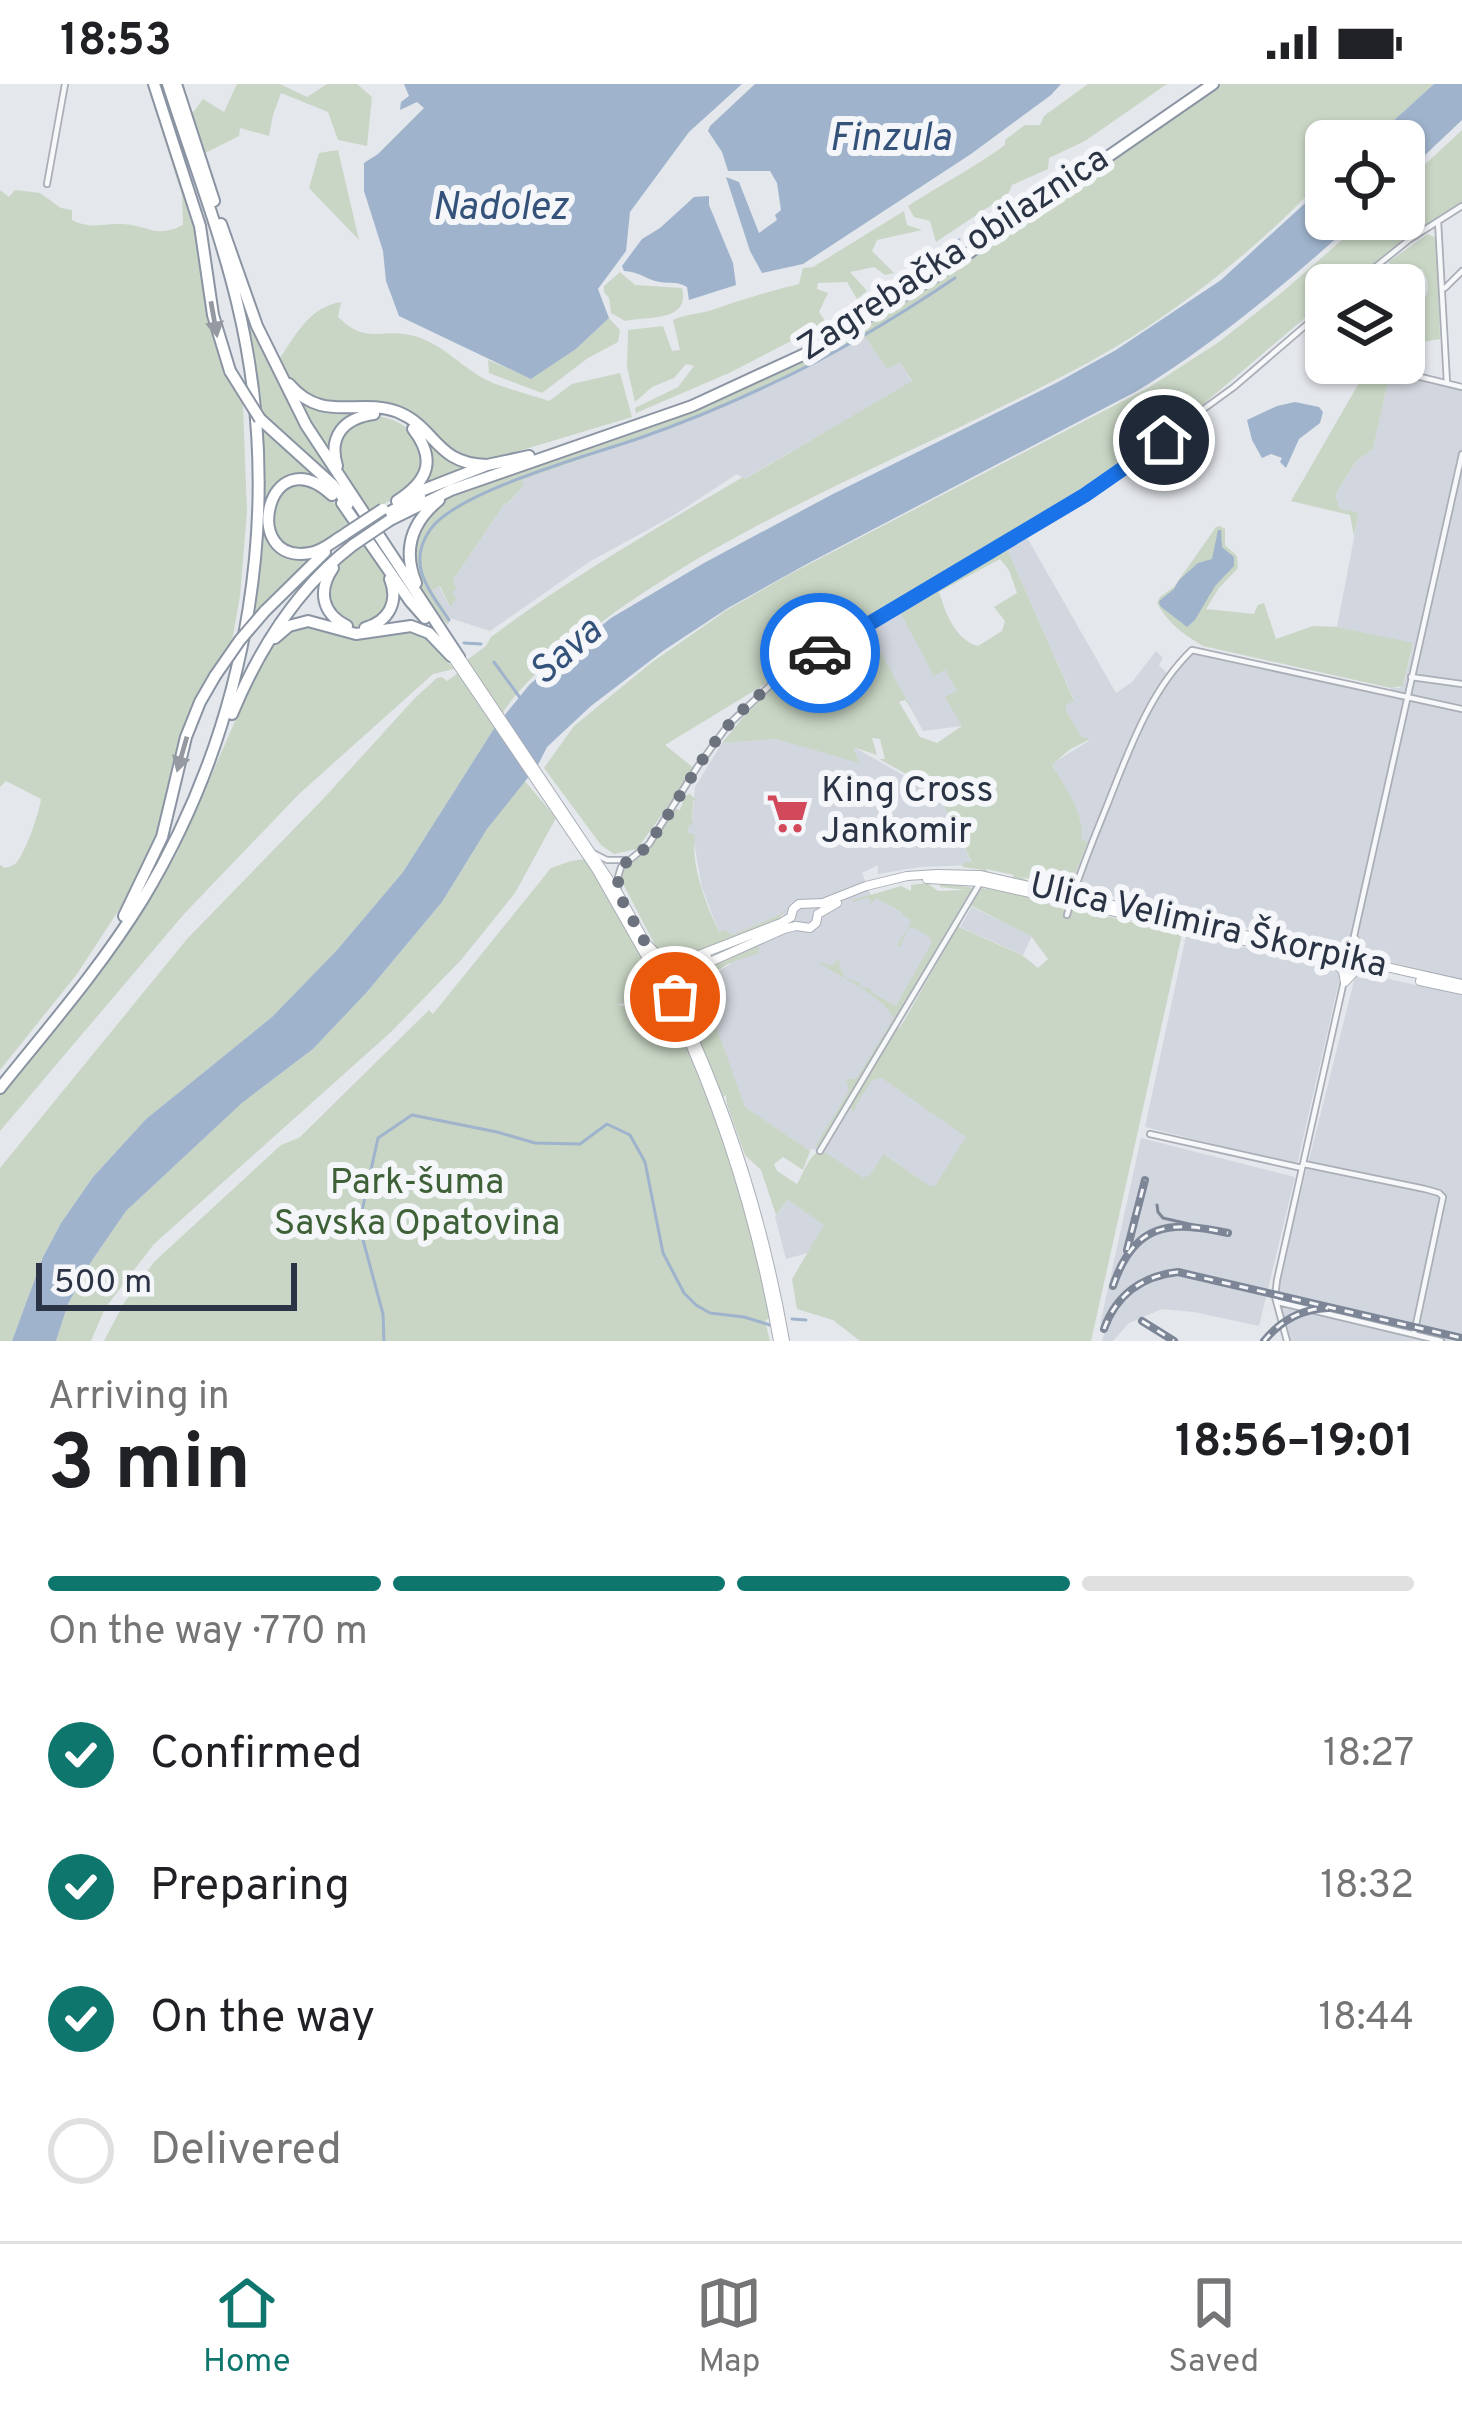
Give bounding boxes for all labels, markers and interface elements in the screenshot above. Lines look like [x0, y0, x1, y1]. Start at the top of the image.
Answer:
text: 18:53 [60, 14, 172, 71]
water label: Finzula [829, 116, 952, 165]
map controls [1305, 120, 1425, 384]
button: locate [1305, 120, 1425, 240]
street label: Zagrebačka obilaznica [790, 137, 1118, 373]
water label: Nadolez [432, 185, 569, 234]
button: layers [1305, 264, 1425, 384]
one-way arrow [206, 300, 224, 338]
pin [1113, 389, 1215, 491]
icon: home [1131, 407, 1197, 473]
courier [760, 593, 880, 713]
water label: Sava [521, 608, 614, 698]
icon: car [787, 620, 853, 686]
one-way arrow [172, 736, 190, 773]
place label: King Cross Jankomir [821, 769, 993, 856]
supermarket icon: King Cross Jankomir [764, 790, 810, 836]
street label: Ulica Velimira Škorpika [1025, 862, 1392, 990]
pin [624, 946, 726, 1048]
icon: bag [642, 964, 708, 1030]
park label: Park-šuma Savska Opatovina [274, 1161, 560, 1248]
scale bar [36, 1257, 297, 1310]
text: 500 m [54, 1263, 152, 1305]
text: Arriving in [48, 1374, 230, 1423]
text: 18:56–19:01 [1175, 1415, 1414, 1472]
text: 3 min [48, 1418, 251, 1517]
text: On the way · 770 m [48, 1609, 368, 1658]
icon: check [48, 1722, 114, 1788]
text: Confirmed [150, 1727, 362, 1784]
text: 18:27 [1323, 1731, 1414, 1780]
icon: check [48, 1854, 114, 1920]
text: Preparing [150, 1859, 350, 1916]
text: 18:32 [1320, 1863, 1414, 1912]
icon: check [48, 1986, 114, 2052]
text: On the way [150, 1991, 375, 2048]
text: 18:44 [1318, 1995, 1414, 2044]
text: Delivered [150, 2123, 342, 2180]
tab: Home [203, 2270, 291, 2384]
tab: Map [696, 2270, 762, 2384]
tab: Saved [1168, 2270, 1259, 2384]

